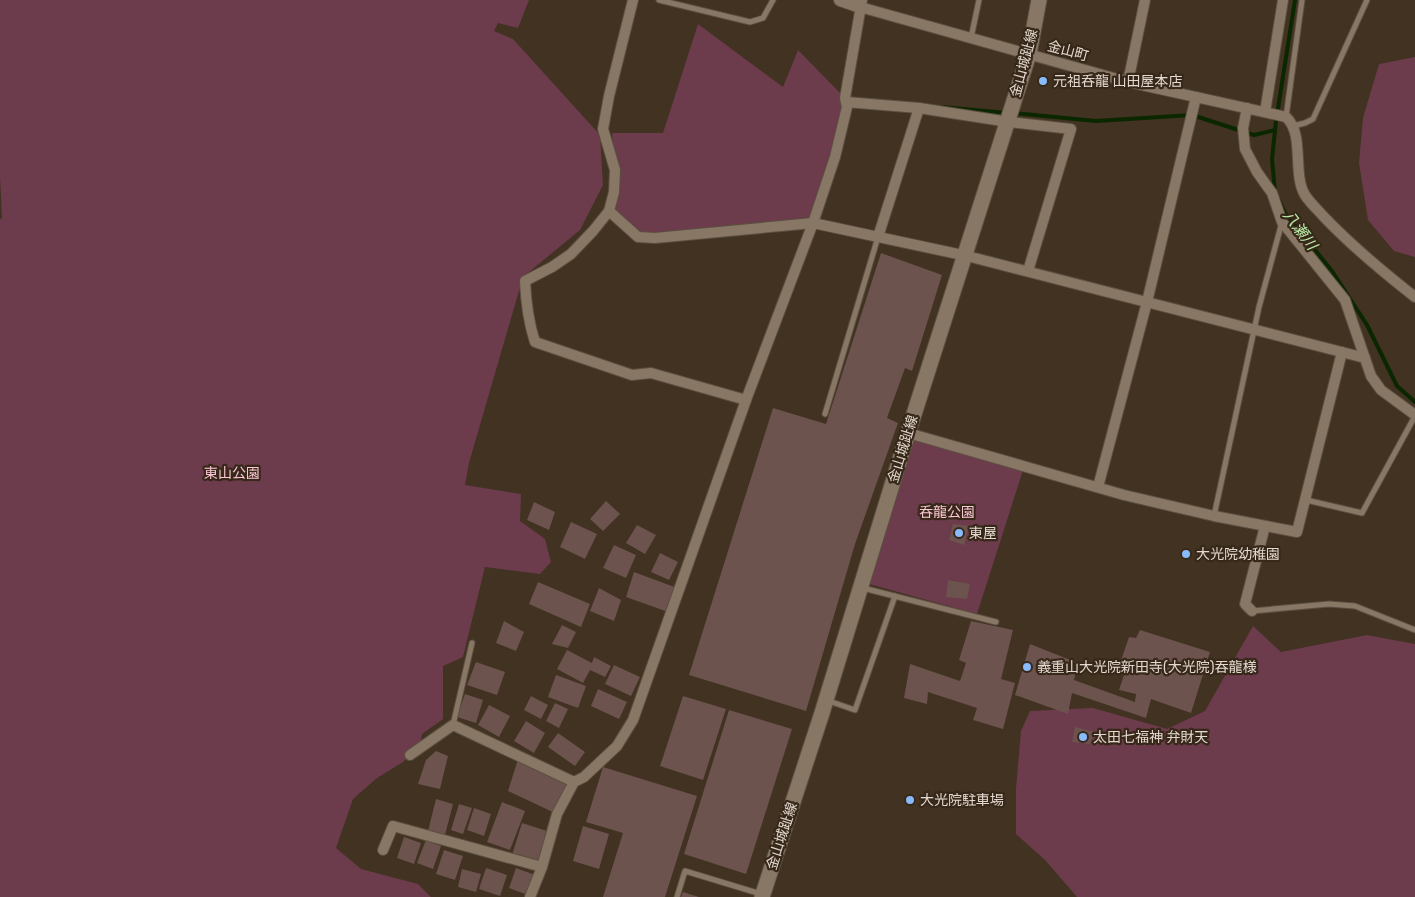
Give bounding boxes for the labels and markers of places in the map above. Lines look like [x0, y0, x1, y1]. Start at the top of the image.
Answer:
place label: 元祖呑龍 山田屋本店 [1053, 73, 1182, 90]
marker: 元祖呑龍 山田屋本店 [1037, 75, 1049, 87]
place label: 東屋 [969, 525, 997, 542]
marker: 東屋 [953, 527, 965, 539]
place label: 大光院幼稚園 [1196, 546, 1280, 563]
marker: 大光院幼稚園 [1180, 548, 1192, 560]
place label: 義重山大光院新田寺(大光院)吞龍様 [1037, 659, 1257, 676]
marker: 義重山大光院新田寺(大光院)吞龍様 [1021, 661, 1033, 673]
place label: 太田七福神 弁財天 [1093, 729, 1208, 746]
marker: 太田七福神 弁財天 [1077, 731, 1089, 743]
place label: 大光院駐車場 [920, 792, 1004, 809]
marker: 大光院駐車場 [904, 794, 916, 806]

